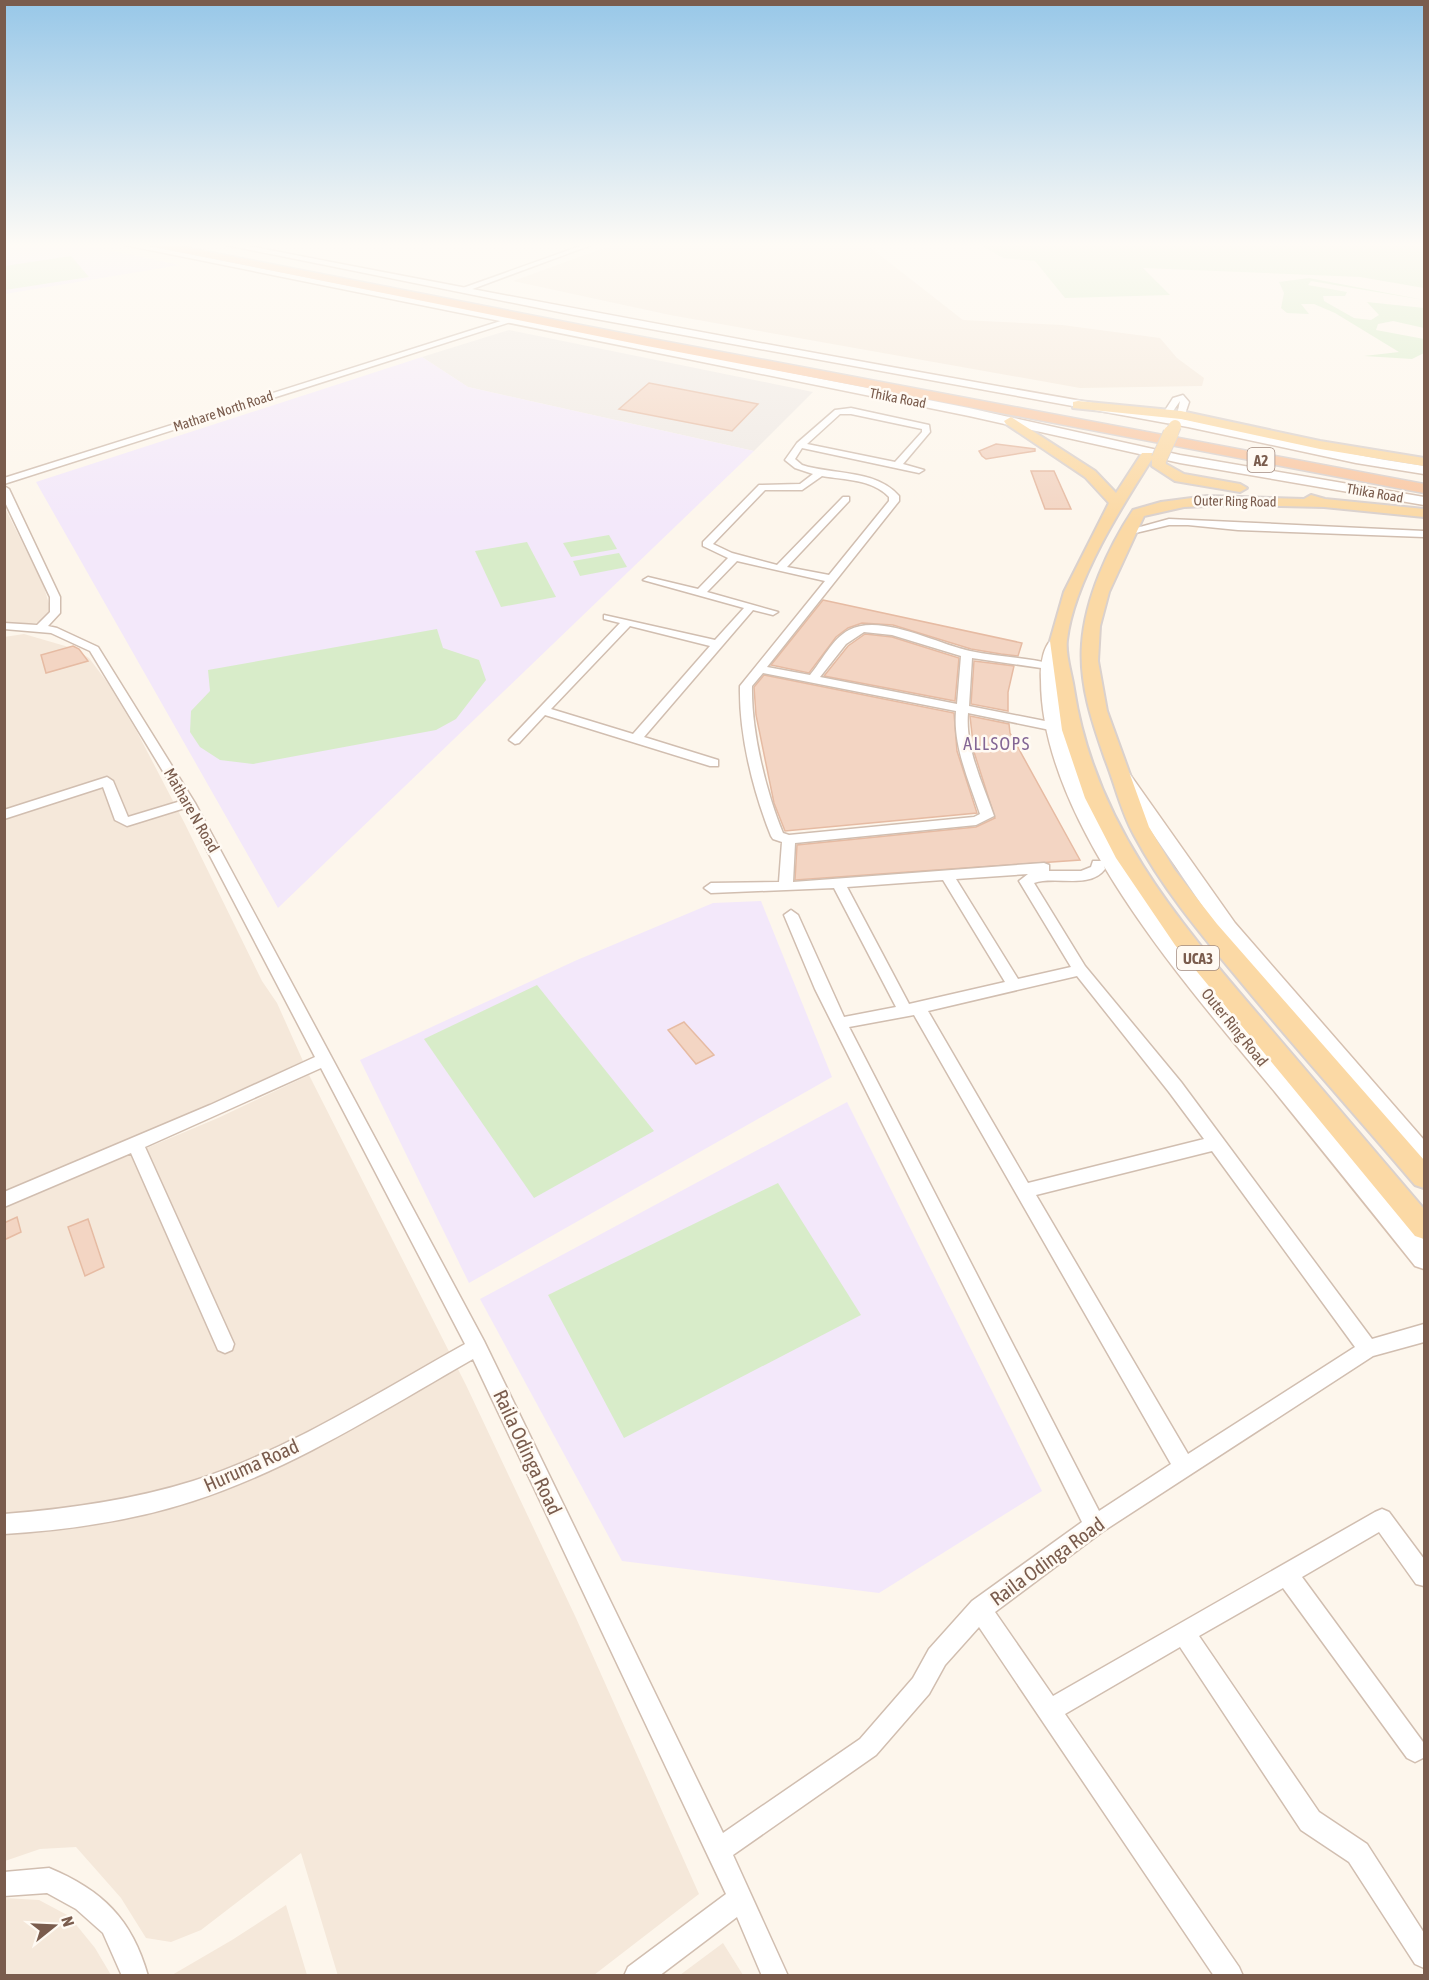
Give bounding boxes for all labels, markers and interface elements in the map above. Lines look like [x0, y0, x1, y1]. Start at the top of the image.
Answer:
street label: Thika Road [868, 385, 928, 411]
street label: Mathare North Road [171, 387, 275, 435]
road number: A2 [1248, 448, 1274, 472]
street label: Thika Road [1345, 480, 1405, 506]
street label: Outer Ring Road [1193, 492, 1277, 510]
district label: ALLSOPS [963, 733, 1031, 754]
street label: Mathare N Road [161, 765, 223, 855]
road number: UCA3 [1177, 946, 1219, 970]
street label: Outer Ring Road [1197, 985, 1272, 1070]
street label: Raila Odinga Road [489, 1386, 567, 1518]
street label: Huruma Road [200, 1434, 302, 1496]
street label: Raila Odinga Road [986, 1512, 1108, 1610]
north arrow [24, 1896, 84, 1956]
text: N [58, 1914, 78, 1929]

